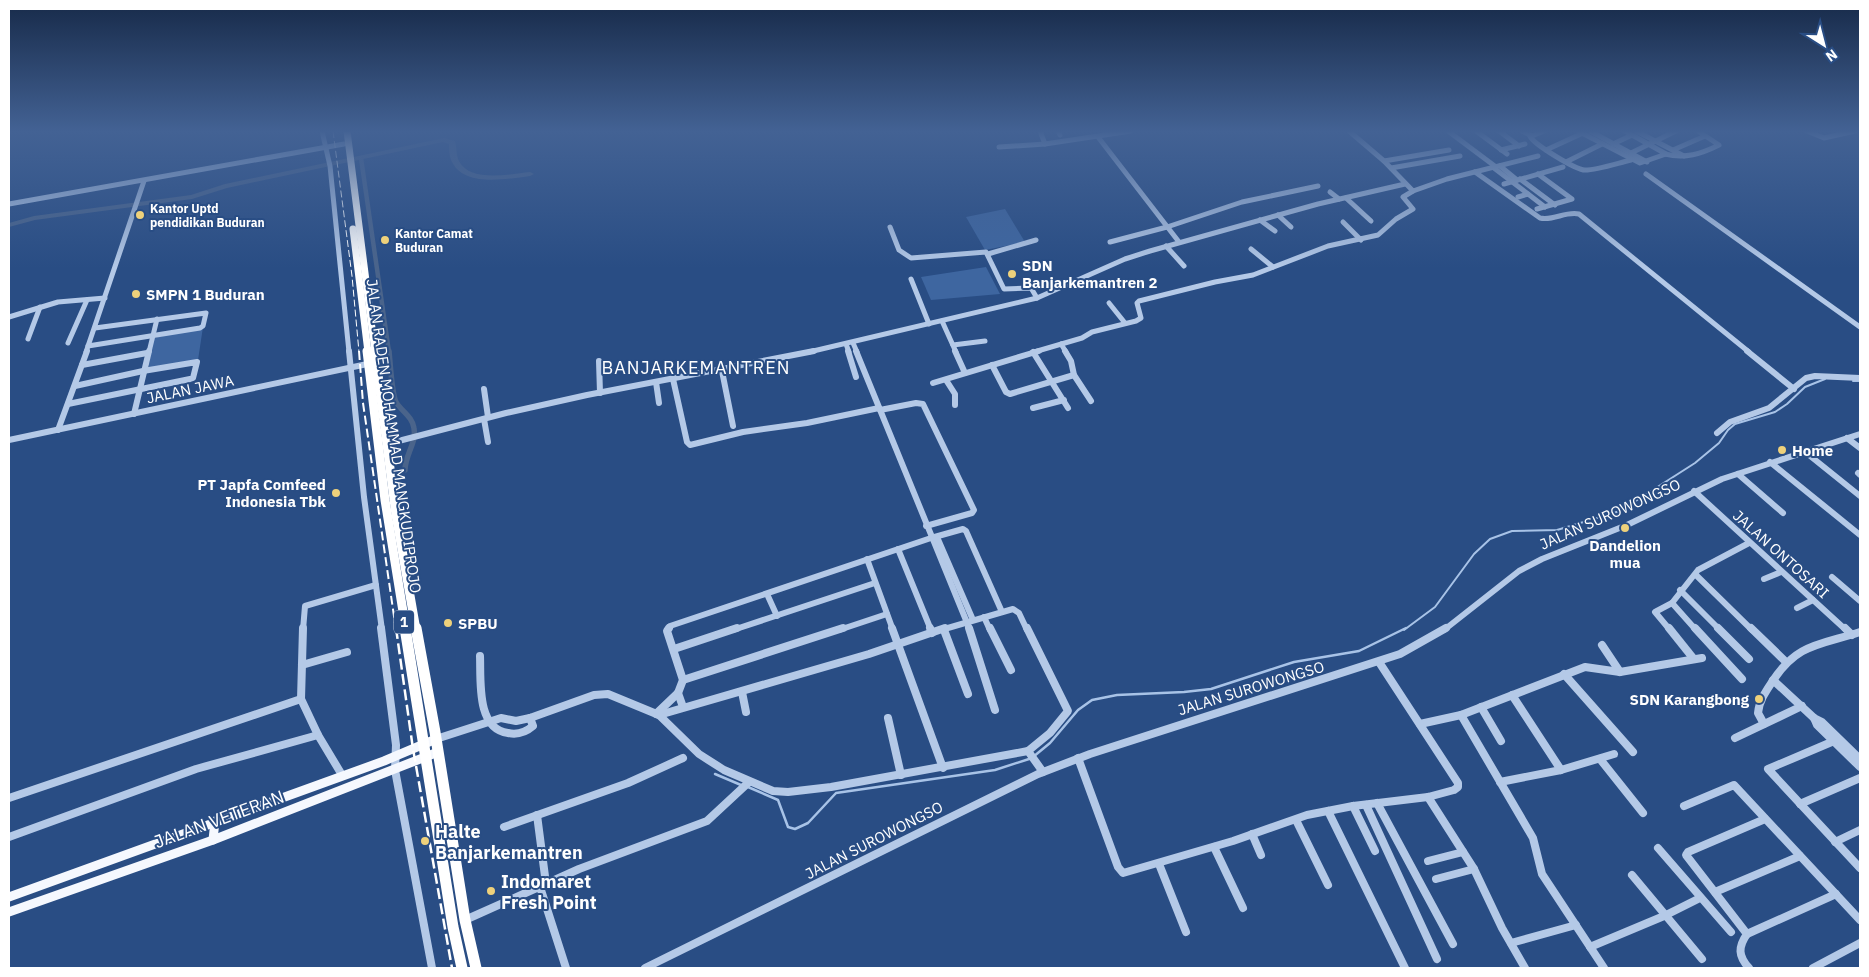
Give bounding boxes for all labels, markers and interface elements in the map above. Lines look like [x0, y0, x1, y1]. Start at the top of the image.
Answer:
north arrow [1799, 20, 1849, 70]
text: N [1822, 45, 1841, 66]
place label: Kantor Uptd pendidikan Buduran [150, 201, 265, 230]
marker: Kantor Uptd pendidikan Buduran [134, 209, 146, 221]
place label: Kantor Camat Buduran [395, 226, 473, 255]
marker: Kantor Camat Buduran [379, 234, 391, 246]
place label: SDN Banjarkemantren 2 [1022, 256, 1158, 292]
marker: SDN Banjarkemantren 2 [1006, 268, 1018, 280]
street label: JALAN RADEN MOHAMMAD MANGKUDIPROJO [363, 278, 425, 594]
place label: SMPN 1 Buduran [146, 285, 265, 304]
marker: SMPN 1 Buduran [130, 288, 142, 300]
district label: BANJARKEMANTREN [602, 356, 790, 379]
street label: JALAN JAWA [145, 370, 236, 408]
place label: Home [1792, 441, 1833, 460]
marker: Home [1776, 444, 1788, 456]
street label: JALAN SUROWONGSO [1537, 474, 1683, 554]
place label: PT Japfa Comfeed Indonesia Tbk [197, 475, 326, 511]
marker: PT Japfa Comfeed Indonesia Tbk [330, 487, 342, 499]
street label: JALAN ONTOSARI [1729, 506, 1833, 602]
marker: Dandelion mua [1619, 522, 1631, 534]
place label: Dandelion mua [1589, 536, 1661, 572]
road number: 1 [394, 610, 414, 634]
place label: SPBU [458, 614, 498, 633]
marker: SPBU [442, 617, 454, 629]
street label: JALAN SUROWONGSO [1176, 657, 1326, 719]
place label: SDN Karangbong [1630, 690, 1750, 709]
marker: SDN Karangbong [1753, 693, 1765, 705]
street label: JALAN VETERAN [151, 785, 287, 853]
street label: JALAN SUROWONGSO [802, 797, 946, 883]
place label: Halte Banjarkemantren [435, 820, 583, 864]
marker: Halte Banjarkemantren [419, 835, 431, 847]
place label: Indomaret Fresh Point [501, 870, 597, 914]
marker: Indomaret Fresh Point [485, 885, 497, 897]

